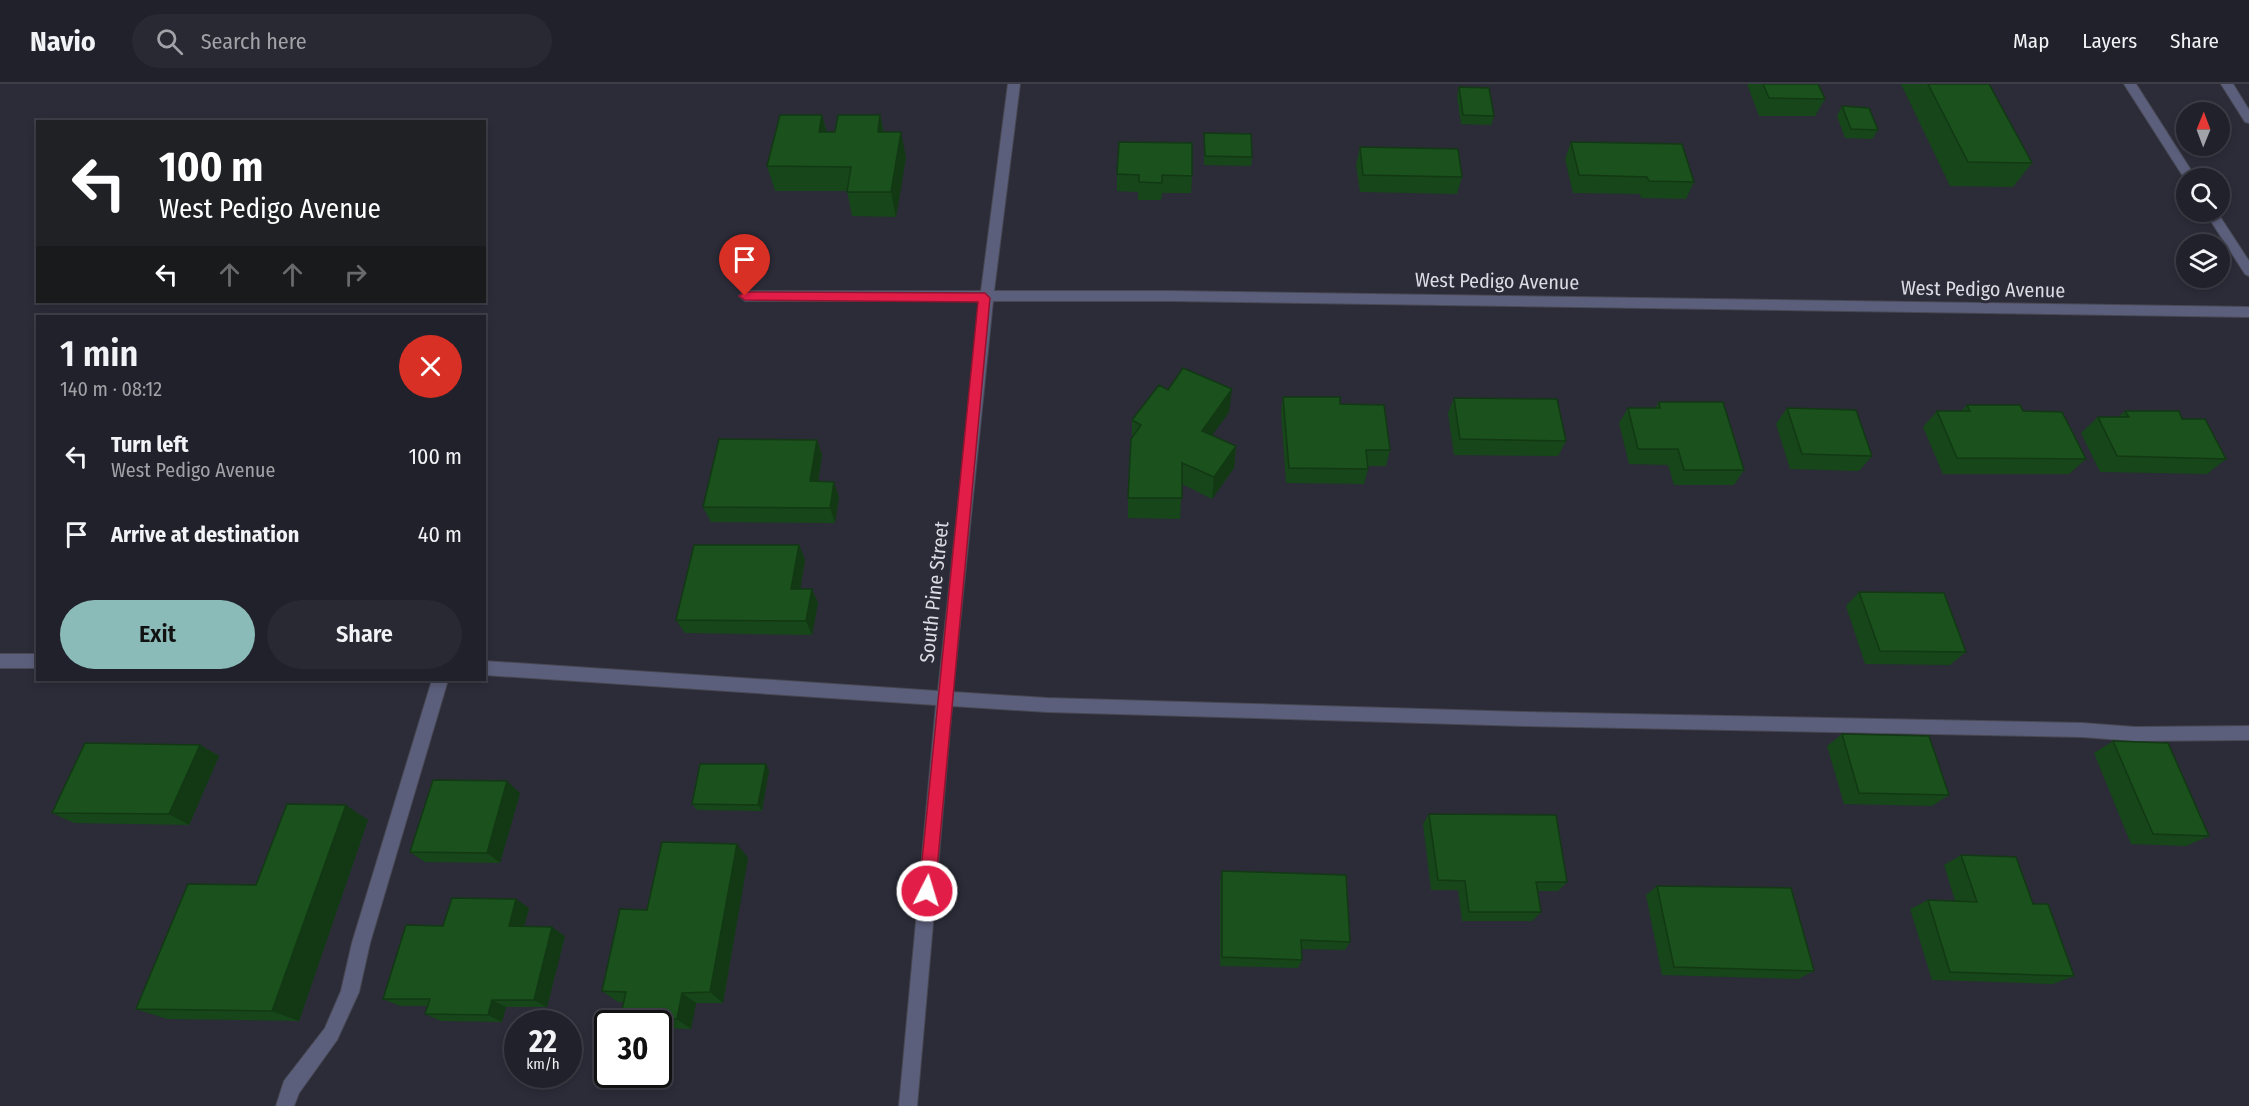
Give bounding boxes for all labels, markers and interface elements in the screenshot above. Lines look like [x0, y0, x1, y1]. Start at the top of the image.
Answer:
search box [132, 14, 552, 68]
text: Navio [30, 25, 96, 58]
icon: search [153, 25, 186, 58]
text: Search here [201, 28, 307, 55]
text: Map [2013, 28, 2049, 54]
text: Layers [2082, 28, 2137, 54]
text: Share [2170, 28, 2219, 54]
north arrow [2176, 102, 2230, 156]
map controls [2176, 102, 2230, 288]
text: 100 m [159, 142, 263, 192]
icon: left [60, 144, 138, 222]
button: search [2176, 168, 2230, 222]
text: West Pedigo Avenue [159, 193, 381, 225]
pin [719, 234, 770, 296]
button: layers [2176, 234, 2230, 288]
icon: arrive [728, 243, 761, 276]
icon: left [150, 258, 183, 291]
icon: ahead [213, 258, 246, 291]
icon: ahead [276, 258, 309, 291]
icon: right [339, 258, 372, 291]
street label: West Pedigo Avenue [1415, 268, 1579, 294]
street label: West Pedigo Avenue [1901, 276, 2065, 302]
text: 1 min [60, 332, 138, 376]
button: close [399, 335, 462, 398]
text: 140 m · 08:12 [60, 377, 162, 401]
text: Turn left [111, 431, 189, 458]
icon: left [60, 440, 93, 473]
text: 100 m [408, 443, 462, 470]
text: West Pedigo Avenue [111, 458, 275, 482]
icon: arrive [60, 518, 93, 551]
street label: South Pine Street [915, 519, 953, 664]
text: Arrive at destination [111, 521, 299, 548]
text: 40 m [418, 521, 462, 548]
button: Exit [60, 600, 255, 669]
button: Share [267, 600, 462, 669]
position arrow [895, 859, 959, 923]
speed limit sign: 30 [594, 1010, 672, 1088]
text: 22 [529, 1024, 557, 1060]
text: km/h [526, 1055, 560, 1073]

